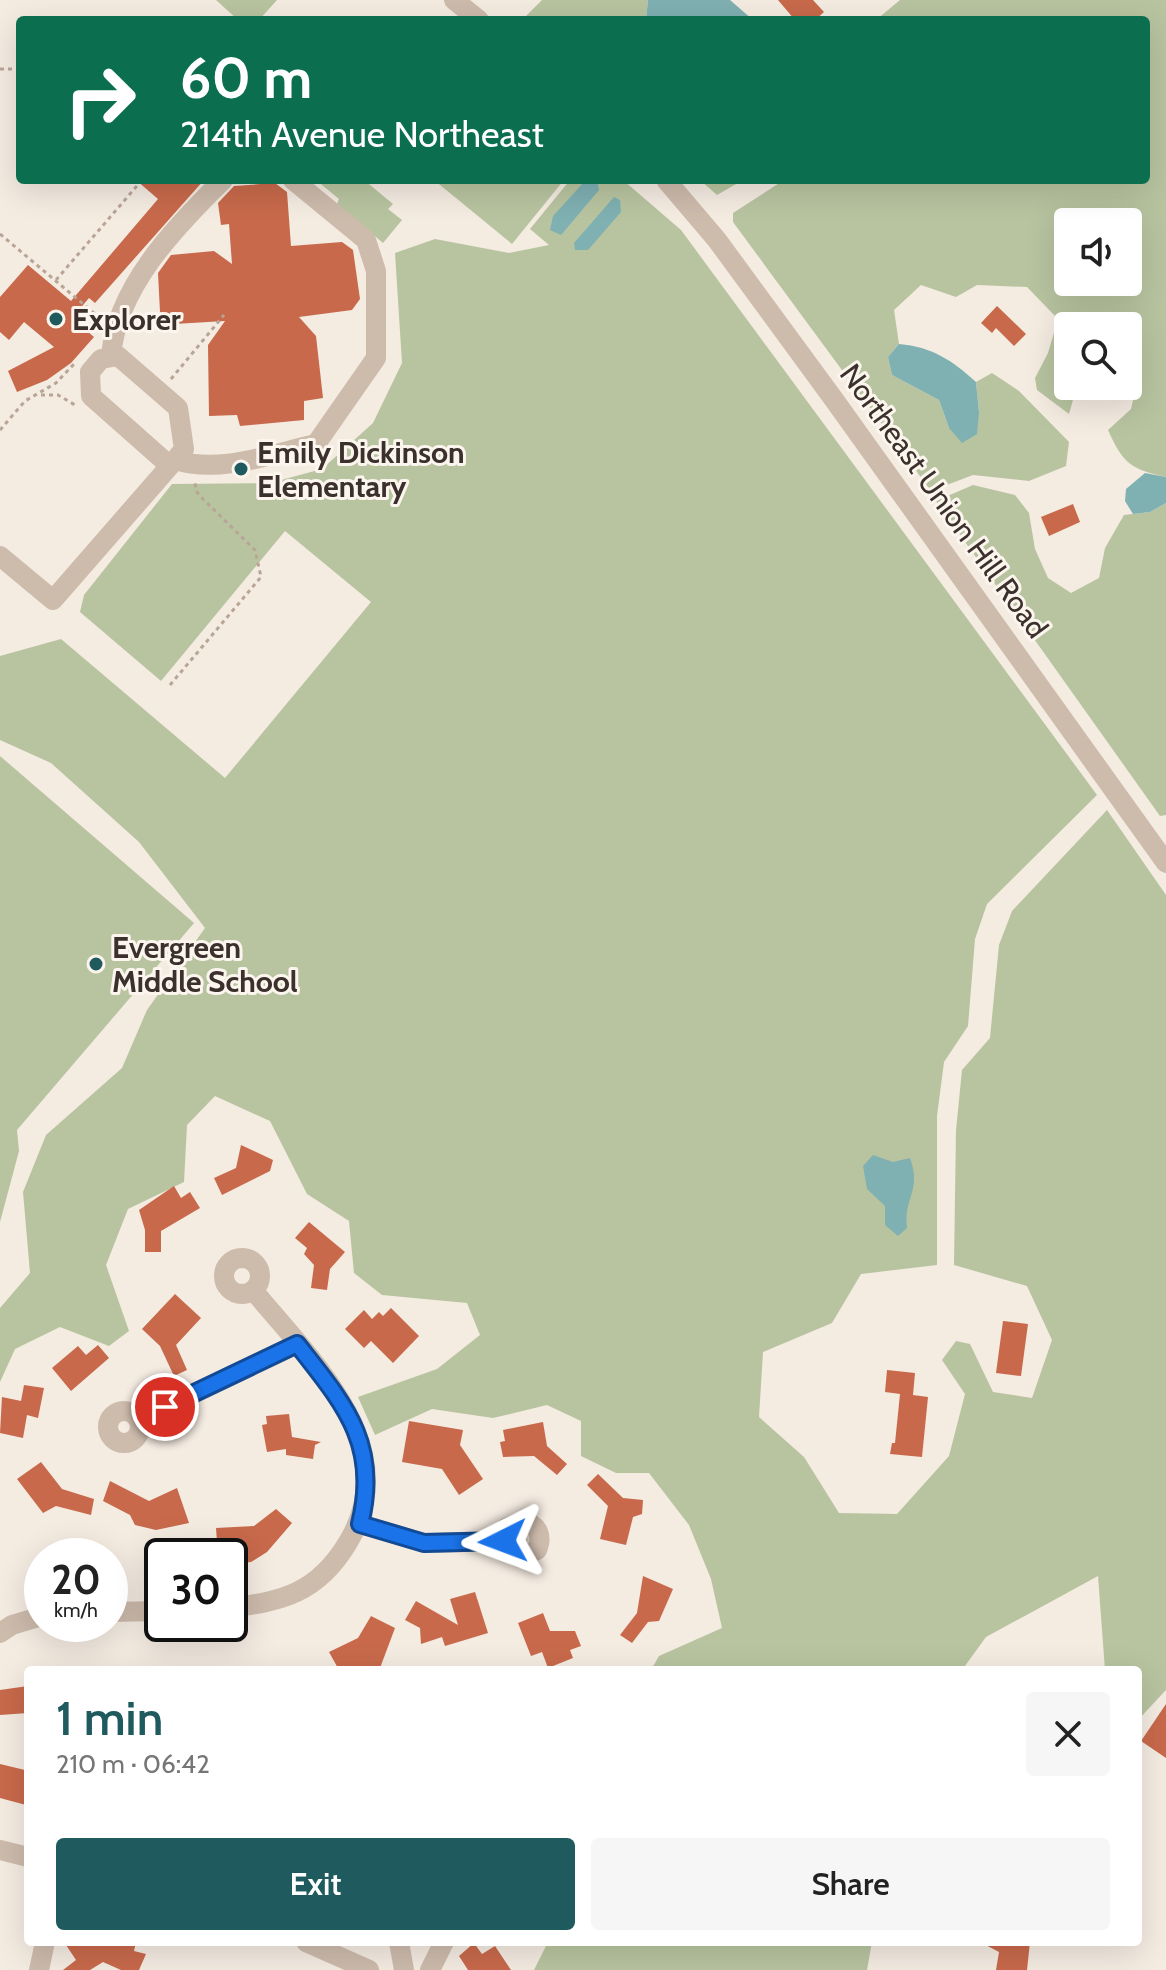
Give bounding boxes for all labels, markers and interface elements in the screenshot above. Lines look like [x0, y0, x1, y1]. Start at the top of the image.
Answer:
text: 60 m [180, 44, 312, 112]
icon: right [48, 48, 152, 152]
text: 214th Avenue Northeast [180, 112, 544, 156]
map controls [1054, 208, 1142, 400]
button: sound [1054, 208, 1142, 296]
place label: Explorer [72, 301, 181, 338]
marker: Explorer [47, 310, 65, 328]
button: search [1054, 312, 1142, 400]
street label: Northeast Union Hill Road [832, 357, 1056, 645]
place label: Emily Dickinson Elementary [257, 434, 465, 505]
marker: Emily Dickinson Elementary [232, 460, 250, 478]
place label: Evergreen Middle School [112, 929, 298, 1000]
marker: Evergreen Middle School [87, 955, 105, 973]
pin [131, 1373, 199, 1441]
icon: arrive [143, 1385, 187, 1429]
position arrow [461, 1499, 545, 1583]
speed limit sign: 30 [144, 1538, 248, 1642]
text: 20 [51, 1555, 101, 1604]
text: km/h [54, 1598, 98, 1622]
text: 1 min [56, 1689, 163, 1747]
button: close [1026, 1692, 1110, 1776]
text: 210 m · 06:42 [56, 1748, 210, 1780]
button: Exit [56, 1838, 575, 1930]
button: Share [591, 1838, 1110, 1930]

